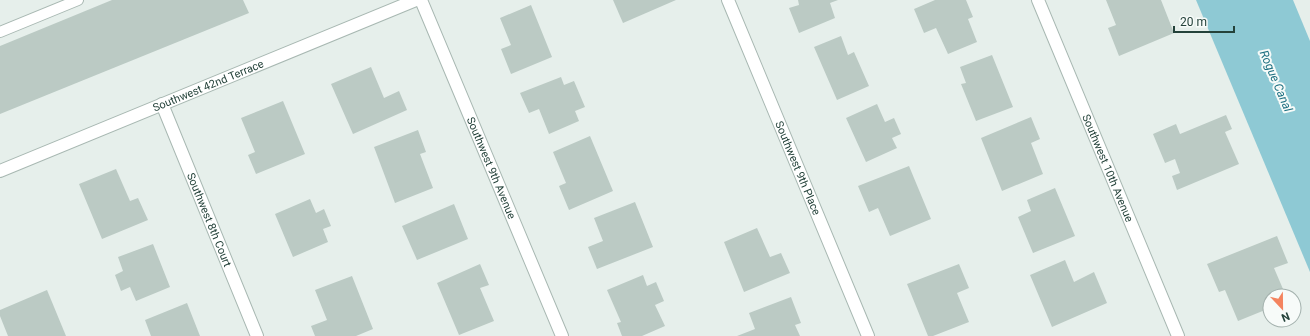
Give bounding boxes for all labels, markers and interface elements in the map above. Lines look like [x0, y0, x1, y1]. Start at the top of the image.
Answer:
scale bar [1174, 8, 1234, 34]
text: 20 m [1180, 15, 1207, 29]
water label: Rogue Canal [1257, 48, 1295, 114]
street label: Southwest 42nd Terrace [151, 57, 266, 114]
street label: Southwest 10th Avenue [1080, 112, 1136, 224]
street label: Southwest 9th Avenue [464, 115, 519, 221]
street label: Southwest 9th Place [773, 119, 823, 217]
street label: Southwest 8th Court [184, 171, 235, 269]
north arrow [1262, 288, 1302, 328]
text: N [1279, 309, 1292, 324]

